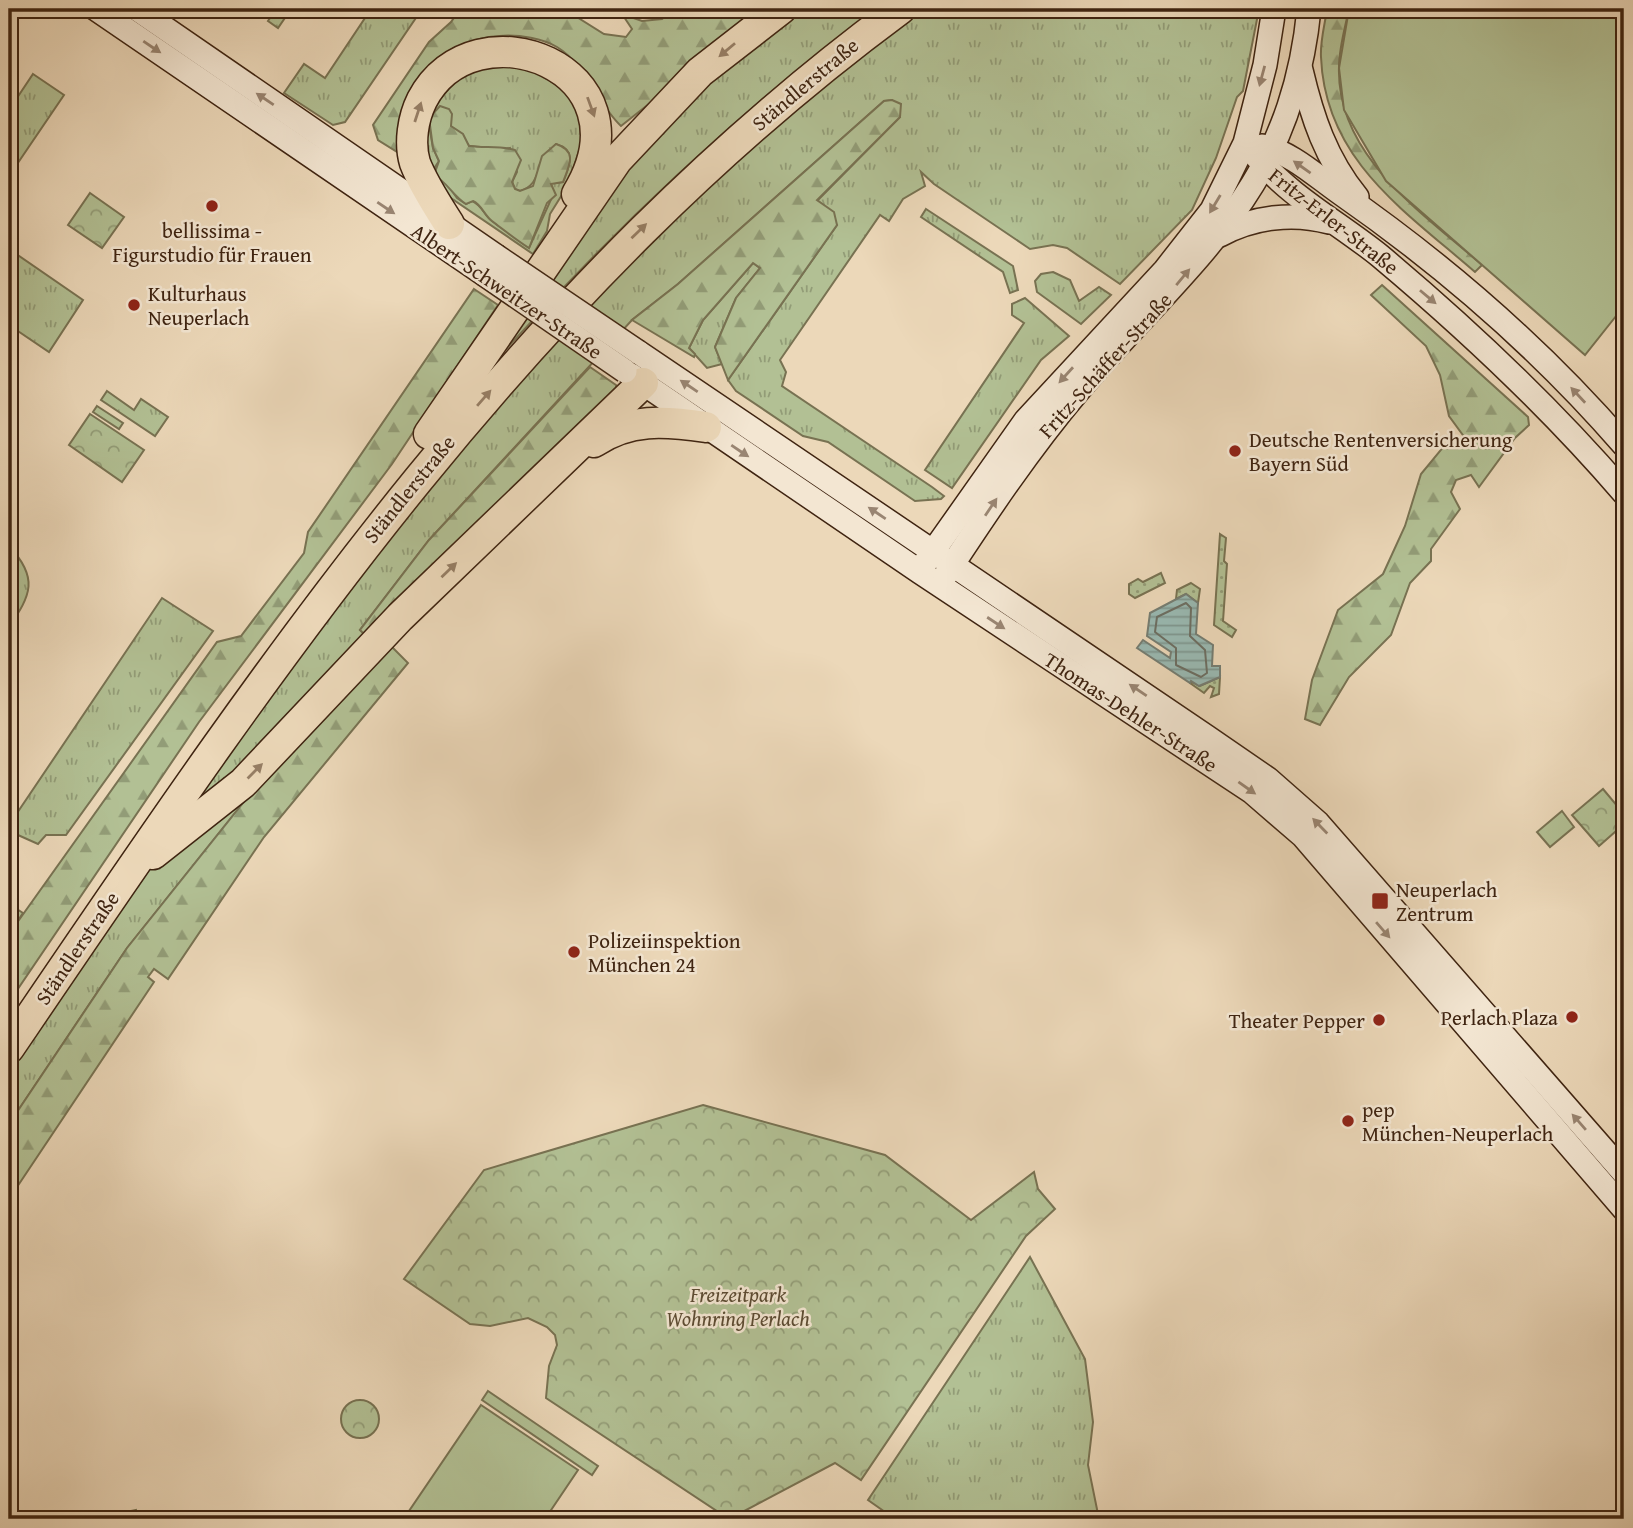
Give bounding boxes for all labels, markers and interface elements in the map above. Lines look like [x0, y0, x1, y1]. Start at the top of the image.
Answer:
street label: Ständlerstraße [745, 30, 865, 138]
one-way arrow [143, 40, 161, 54]
one-way arrow [718, 42, 736, 57]
one-way arrow [1257, 66, 1267, 87]
one-way arrow [255, 93, 275, 106]
one-way arrow [585, 96, 596, 117]
one-way arrow [413, 102, 423, 123]
street label: Fritz-Erler-Straße [1262, 160, 1406, 282]
one-way arrow [1293, 160, 1311, 174]
one-way arrow [1209, 195, 1221, 214]
marker: bellissima - Figurstudio für Frauen [204, 198, 220, 214]
one-way arrow [377, 201, 395, 215]
place label: bellissima - Figurstudio für Frauen [112, 215, 312, 270]
street label: Albert-Schweitzer-Straße [405, 215, 609, 367]
one-way arrow [630, 223, 647, 240]
one-way arrow [1175, 268, 1191, 286]
place label: Kulturhaus Neuperlach [148, 278, 250, 333]
street label: Fritz-Schäffer-Straße [1031, 285, 1179, 445]
one-way arrow [1419, 289, 1437, 305]
marker: Kulturhaus Neuperlach [126, 297, 142, 313]
one-way arrow [1059, 367, 1074, 384]
one-way arrow [680, 379, 698, 393]
one-way arrow [1570, 386, 1586, 404]
one-way arrow [476, 389, 492, 407]
place label: Deutsche Rentenversicherung Bayern Süd [1249, 424, 1513, 479]
street label: Ständlerstraße [356, 428, 462, 550]
marker: Deutsche Rentenversicherung Bayern Süd [1227, 443, 1243, 459]
one-way arrow [730, 444, 750, 457]
one-way arrow [984, 498, 997, 517]
one-way arrow [868, 506, 886, 520]
one-way arrow [440, 563, 457, 579]
one-way arrow [987, 616, 1006, 629]
street label: Thomas-Dehler-Straße [1038, 644, 1224, 780]
one-way arrow [1129, 683, 1147, 697]
one-way arrow [247, 763, 264, 780]
one-way arrow [1238, 781, 1256, 795]
one-way arrow [1313, 818, 1329, 835]
place label: Neuperlach Zentrum [1396, 874, 1498, 929]
street label: Ständlerstraße [27, 885, 127, 1011]
marker: Neuperlach Zentrum [1370, 891, 1390, 911]
one-way arrow [1375, 921, 1391, 939]
place label: Polizeiinspektion München 24 [588, 925, 741, 980]
marker: Polizeiinspektion München 24 [566, 944, 582, 960]
place label: Perlach Plaza [1441, 1002, 1558, 1033]
place label: Theater Pepper [1229, 1005, 1365, 1036]
marker: Perlach Plaza [1564, 1009, 1580, 1025]
marker: Theater Pepper [1371, 1012, 1387, 1028]
place label: pep München-Neuperlach [1362, 1094, 1554, 1149]
marker: pep München-Neuperlach [1340, 1113, 1356, 1129]
one-way arrow [1571, 1113, 1587, 1131]
park label: Freizeitpark Wohnring Perlach [666, 1279, 810, 1334]

